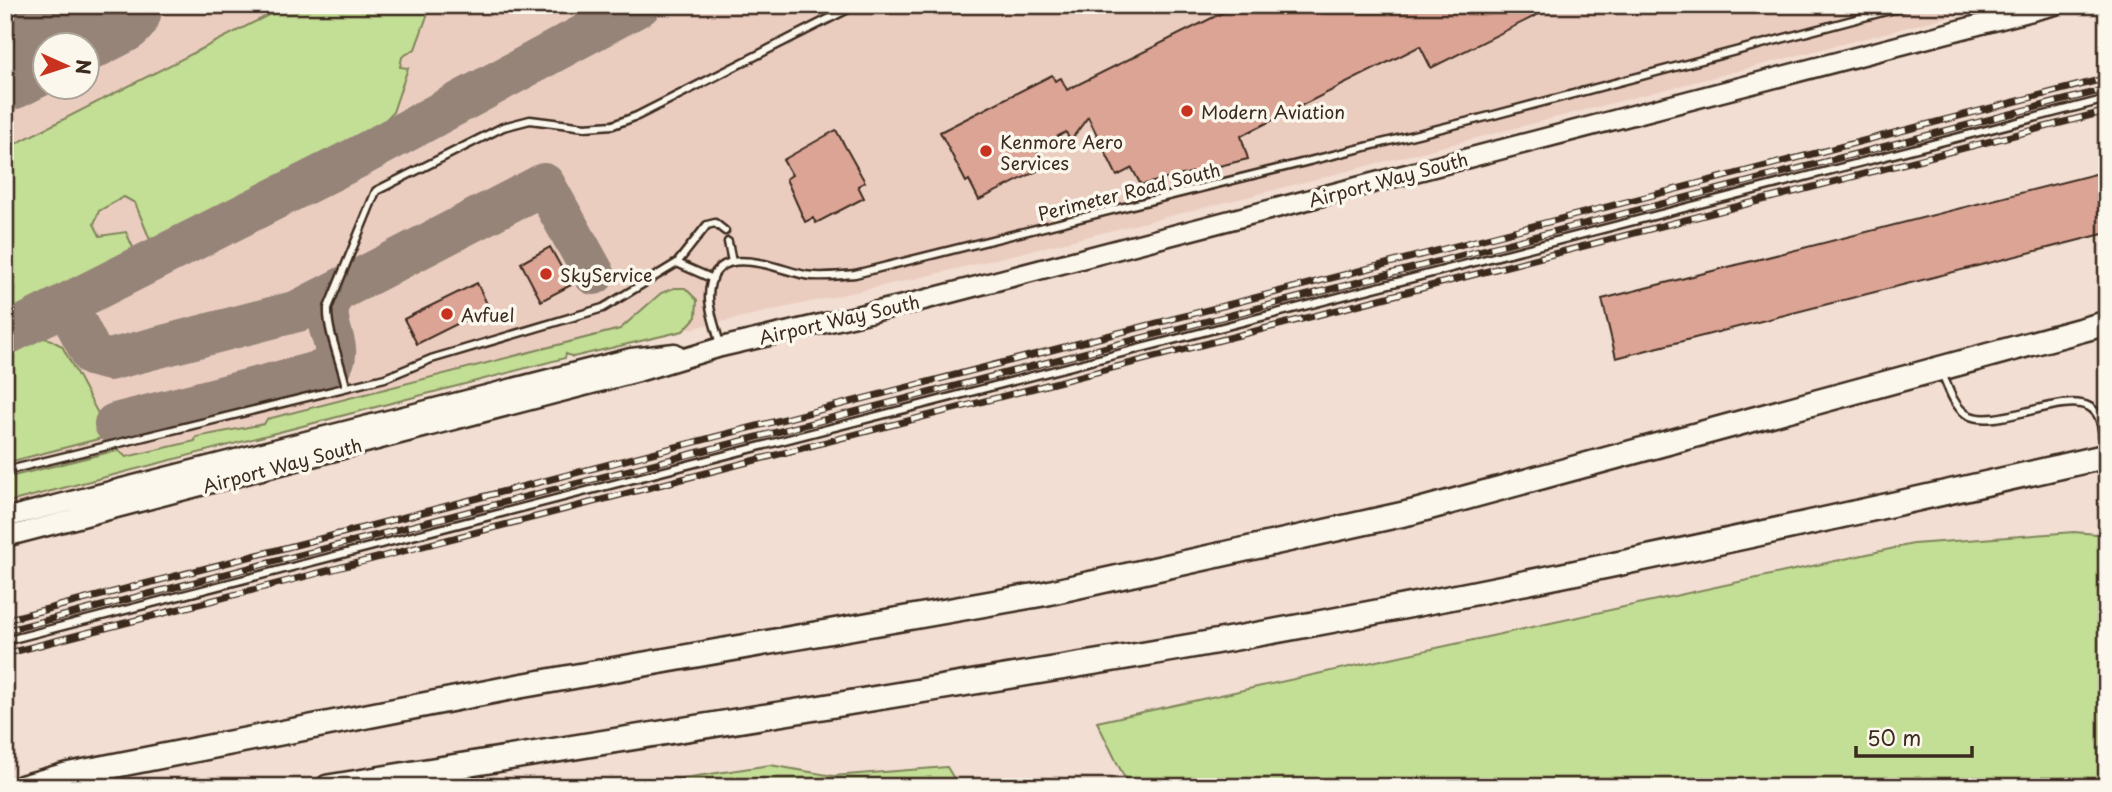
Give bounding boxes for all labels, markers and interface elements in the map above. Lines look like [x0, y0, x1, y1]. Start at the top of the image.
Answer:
north arrow [32, 32, 102, 102]
text: N [70, 59, 98, 75]
place label: Modern Aviation [1201, 98, 1345, 125]
marker: Modern Aviation [1179, 103, 1195, 119]
place label: Kenmore Aero Services [1000, 128, 1123, 176]
marker: Kenmore Aero Services [978, 143, 994, 159]
street label: Airport Way South [1305, 145, 1471, 213]
street label: Perimeter Road South [1035, 155, 1223, 227]
place label: SkyService [560, 261, 653, 288]
marker: SkyService [538, 266, 554, 282]
street label: Airport Way South [756, 287, 922, 351]
place label: Avfuel [461, 301, 514, 328]
marker: Avfuel [439, 306, 455, 322]
street label: Airport Way South [199, 431, 365, 499]
scale bar [1856, 715, 1972, 759]
text: 50 m [1867, 721, 1921, 753]

